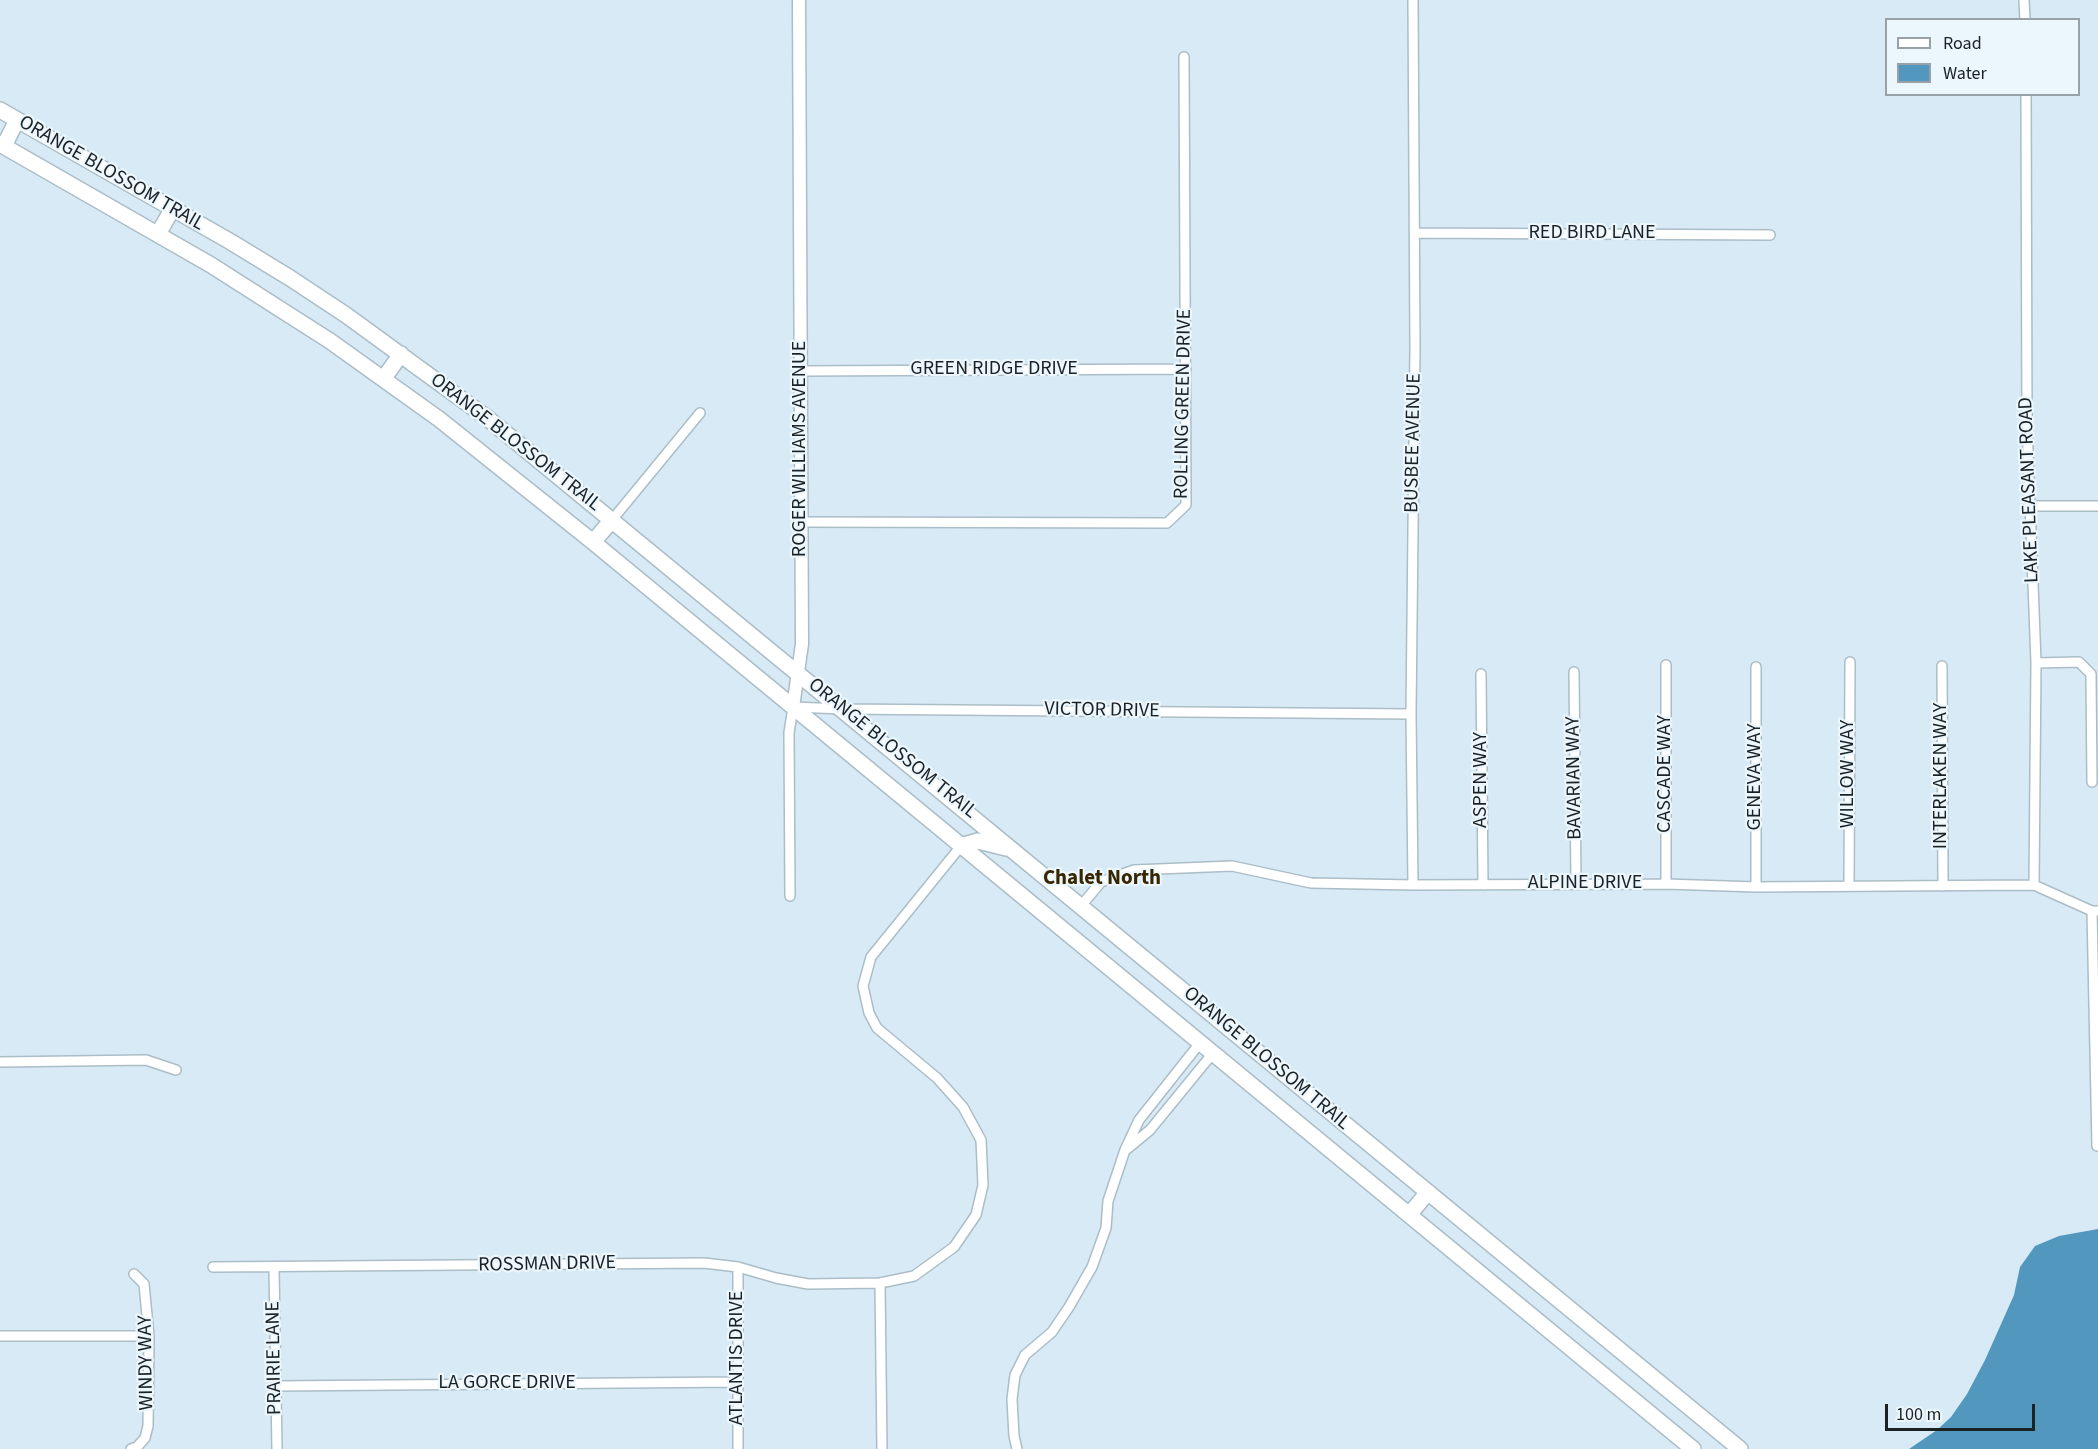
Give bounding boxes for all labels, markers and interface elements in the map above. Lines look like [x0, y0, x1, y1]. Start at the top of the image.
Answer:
legend [1885, 18, 2080, 96]
text: Road [1943, 31, 1982, 56]
text: Water [1943, 61, 1987, 86]
street label: ORANGE BLOSSOM TRAIL [14, 111, 208, 237]
street label: RED BIRD LANE [1528, 222, 1656, 246]
street label: ROLLING GREEN DRIVE [1170, 309, 1198, 499]
street label: ROGER WILLIAMS AVENUE [789, 341, 813, 557]
street label: GREEN RIDGE DRIVE [910, 358, 1078, 382]
street label: ORANGE BLOSSOM TRAIL [425, 369, 605, 517]
street label: BUSBEE AVENUE [1401, 373, 1427, 513]
street label: LAKE PLEASANT ROAD [2015, 397, 2045, 583]
street label: ORANGE BLOSSOM TRAIL [803, 674, 981, 824]
street label: VICTOR DRIVE [1044, 698, 1160, 724]
street label: INTERLAKEN WAY [1930, 703, 1954, 849]
street label: CASCADE WAY [1654, 715, 1678, 833]
street label: BAVARIAN WAY [1562, 716, 1588, 840]
street label: WILLOW WAY [1837, 720, 1861, 828]
street label: GENEVA WAY [1744, 723, 1768, 831]
street label: ASPEN WAY [1470, 732, 1494, 828]
district label: Chalet North [1043, 866, 1161, 892]
street label: ALPINE DRIVE [1528, 872, 1642, 896]
street label: ORANGE BLOSSOM TRAIL [1178, 982, 1354, 1136]
street label: ROSSMAN DRIVE [478, 1252, 616, 1278]
street label: ATLANTIS DRIVE [726, 1291, 750, 1425]
street label: PRAIRIE LANE [262, 1301, 288, 1415]
street label: WINDY WAY [134, 1315, 160, 1411]
street label: LA GORCE DRIVE [438, 1372, 576, 1396]
scale bar [1888, 1392, 2038, 1430]
text: 100 m [1896, 1402, 1941, 1427]

